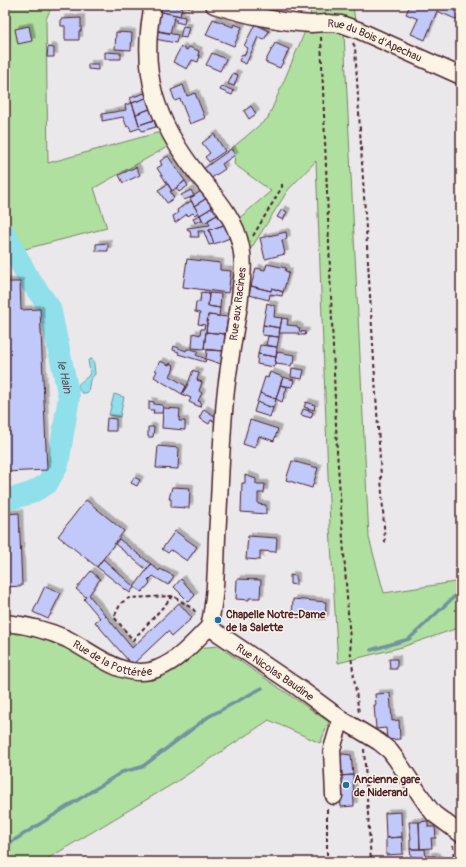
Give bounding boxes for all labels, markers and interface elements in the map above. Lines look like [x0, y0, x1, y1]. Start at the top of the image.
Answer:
street label: Rue du Bois d'Apechau [327, 17, 424, 64]
street label: Rue aux Racines [227, 267, 249, 341]
water label: le Hain [54, 359, 76, 396]
place label: Chapelle Notre-Dame de la Salette [226, 608, 326, 634]
marker: Chapelle Notre-Dame de la Salette [213, 615, 223, 625]
street label: Rue de la Pottérée [71, 637, 154, 679]
street label: Rue Nicolas Baudine [234, 641, 317, 704]
place label: Ancienne gare de Niderand [354, 773, 421, 799]
marker: Ancienne gare de Niderand [341, 780, 351, 790]

